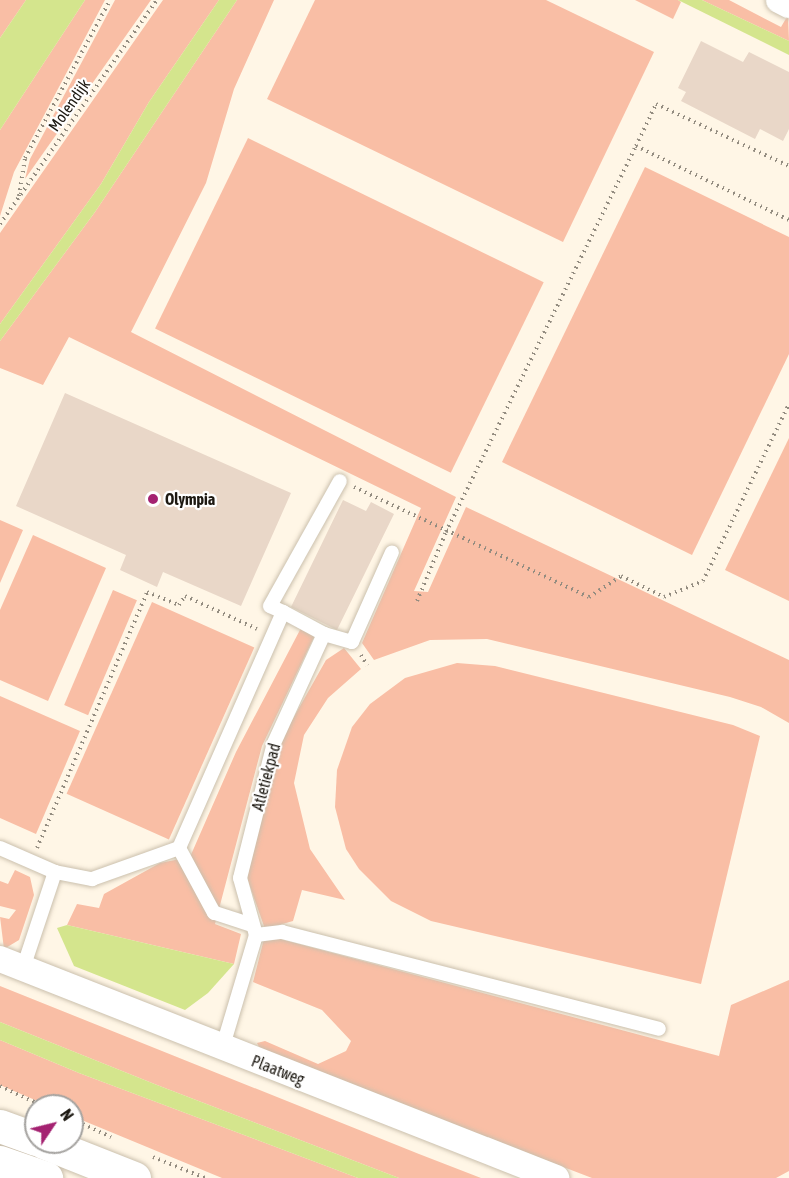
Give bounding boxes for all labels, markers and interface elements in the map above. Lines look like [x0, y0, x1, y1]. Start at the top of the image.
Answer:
street label: Molendijk [44, 75, 94, 135]
place label: Olympia [165, 489, 215, 509]
marker: Olympia [146, 492, 160, 506]
street label: Atletiekpad [248, 741, 284, 813]
street label: Plaatweg [249, 1051, 307, 1089]
north arrow [24, 1094, 84, 1154]
text: N [57, 1106, 77, 1124]

